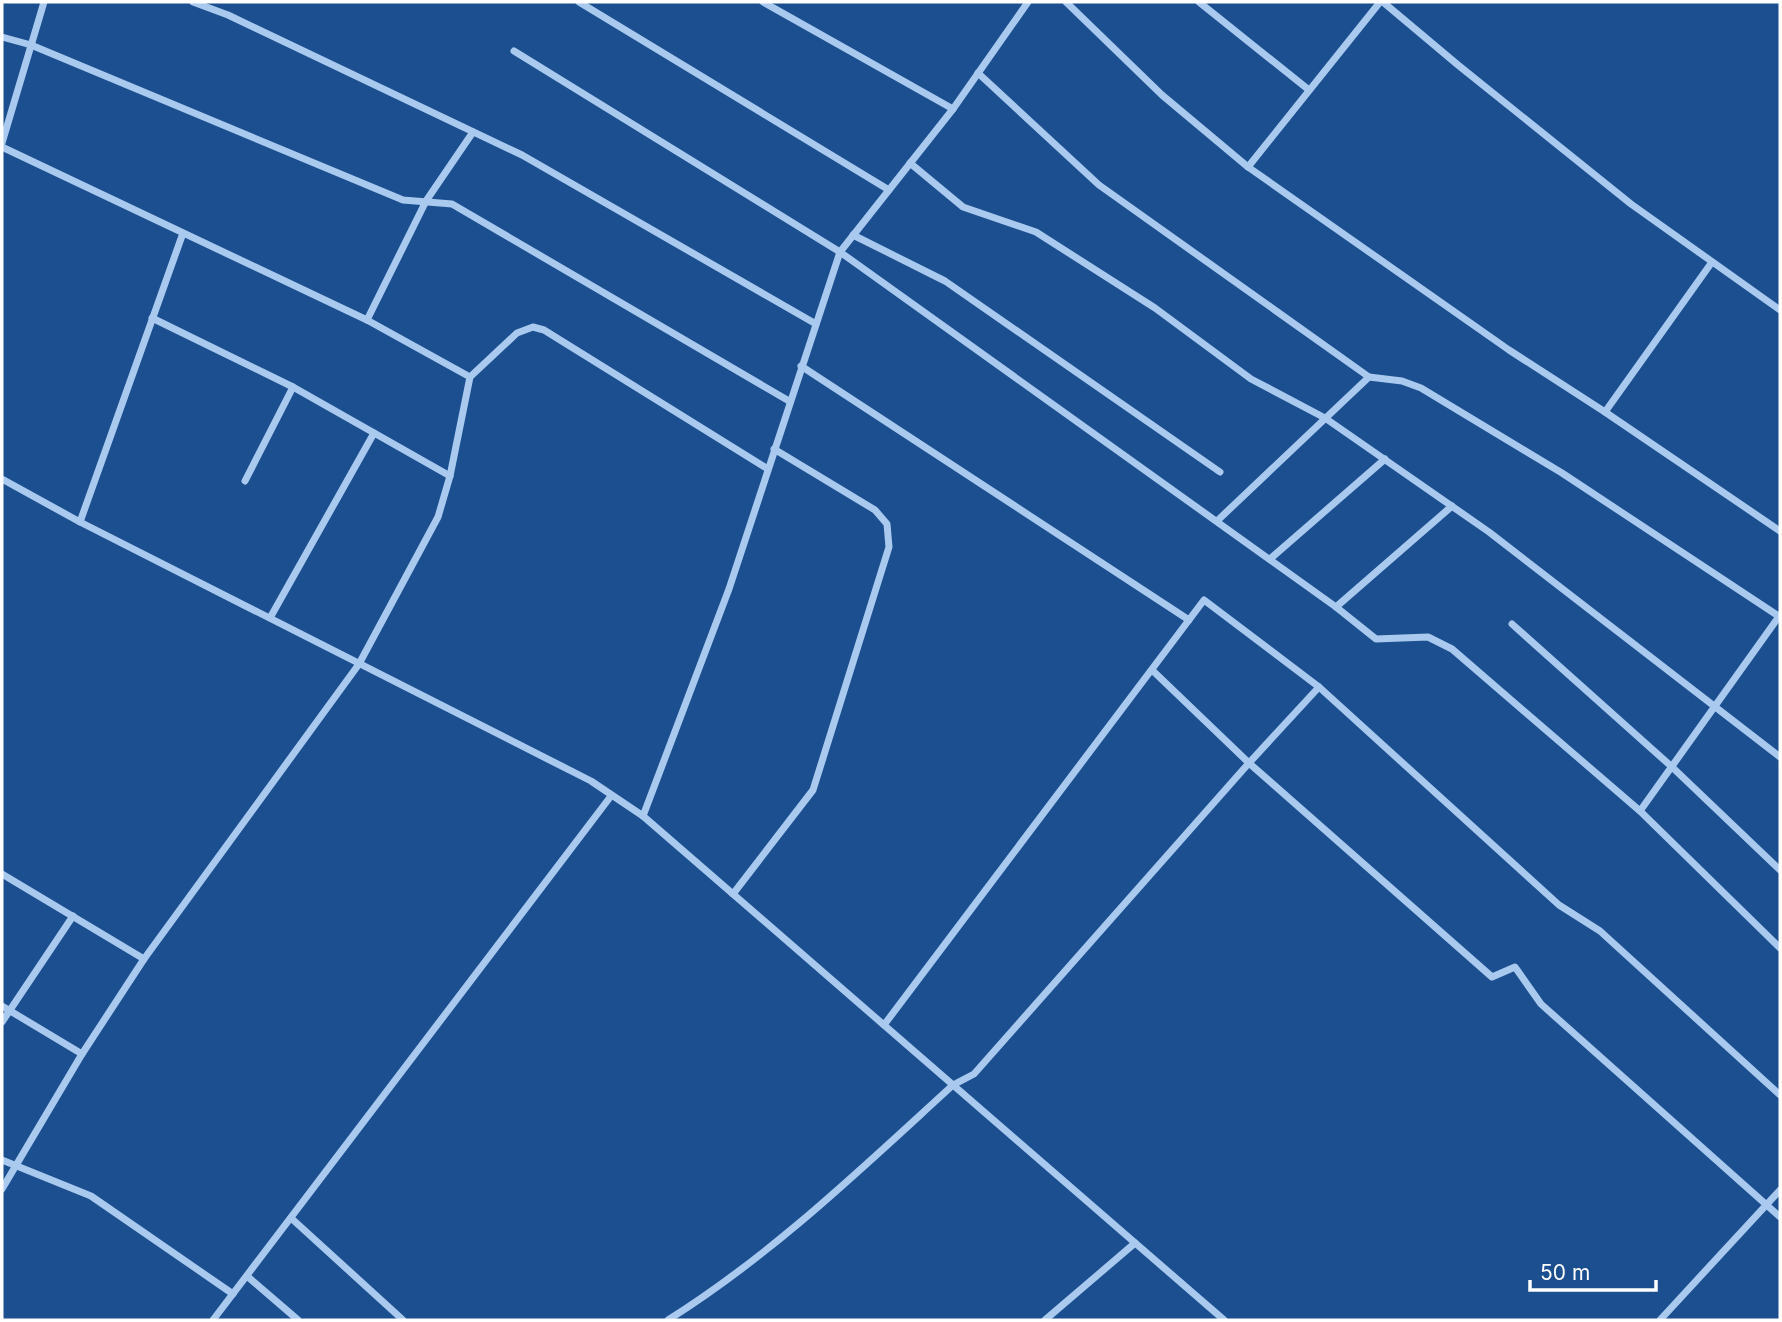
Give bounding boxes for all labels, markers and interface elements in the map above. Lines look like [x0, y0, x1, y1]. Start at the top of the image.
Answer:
scale bar [1530, 1248, 1656, 1292]
text: 50 m [1540, 1260, 1590, 1285]

